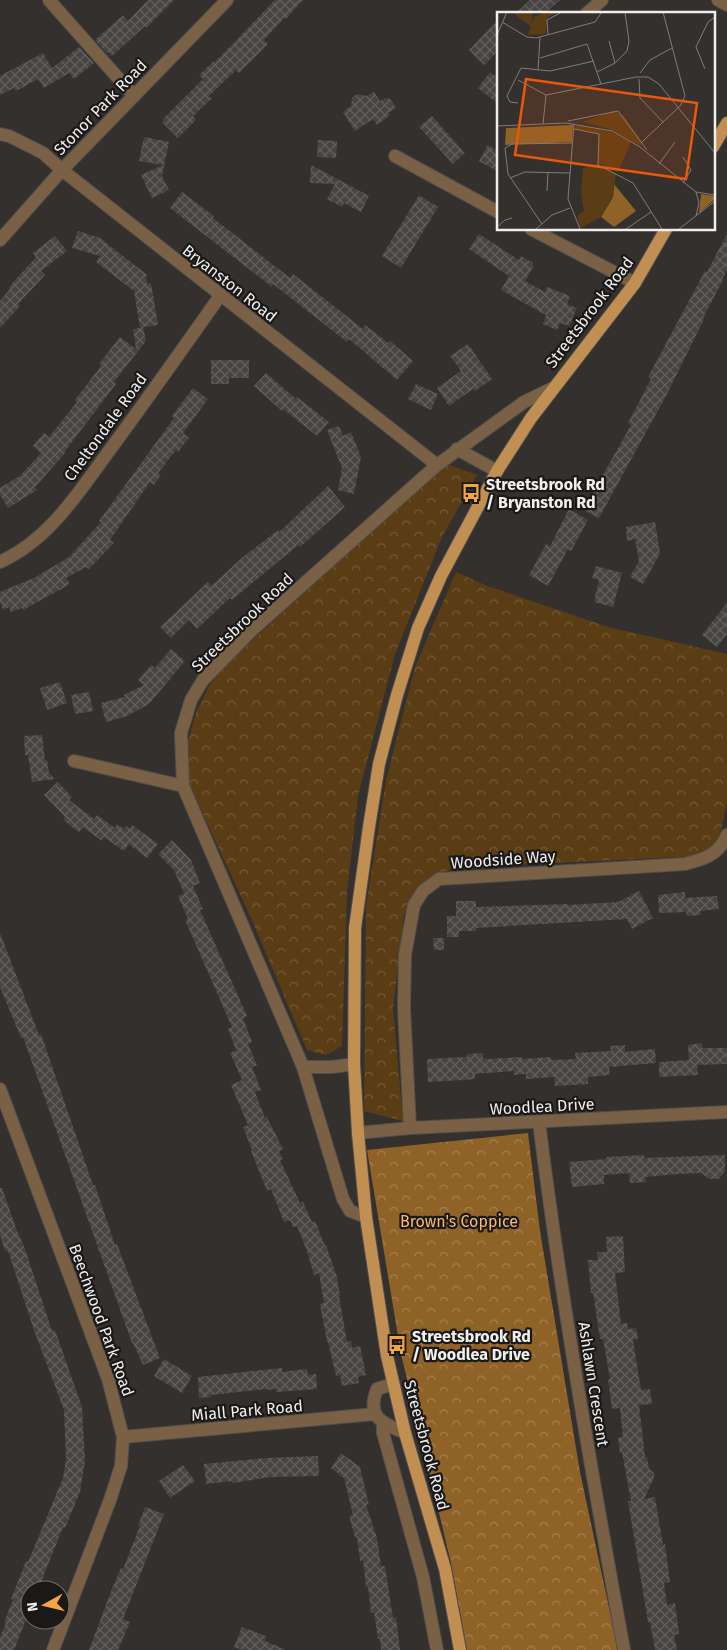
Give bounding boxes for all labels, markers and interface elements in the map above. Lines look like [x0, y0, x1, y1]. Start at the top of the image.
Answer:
inset map [497, 12, 714, 230]
street label: Stonor Park Road [50, 56, 151, 159]
street label: Bryanston Road [179, 241, 281, 326]
street label: Streetsbrook Road [541, 253, 637, 372]
street label: Cheltondale Road [60, 370, 151, 485]
place label: Streetsbrook Rd / Bryanston Rd [486, 475, 605, 512]
bus stop icon: Streetsbrook Rd / Bryanston Rd [460, 482, 482, 504]
street label: Streetsbrook Road [188, 569, 297, 676]
street label: Woodside Way [450, 846, 556, 873]
street label: Woodlea Drive [489, 1094, 595, 1119]
park label: Brown's Coppice [400, 1212, 518, 1231]
street label: Beechwood Park Road [65, 1241, 138, 1399]
street label: Ashlawn Crescent [574, 1320, 613, 1448]
place label: Streetsbrook Rd / Woodlea Drive [412, 1327, 531, 1364]
bus stop icon: Streetsbrook Rd / Woodlea Drive [386, 1334, 408, 1356]
street label: Streetsbrook Road [400, 1378, 453, 1512]
street label: Miall Park Road [191, 1396, 304, 1425]
north arrow [20, 1580, 70, 1630]
text: N [24, 1601, 42, 1613]

